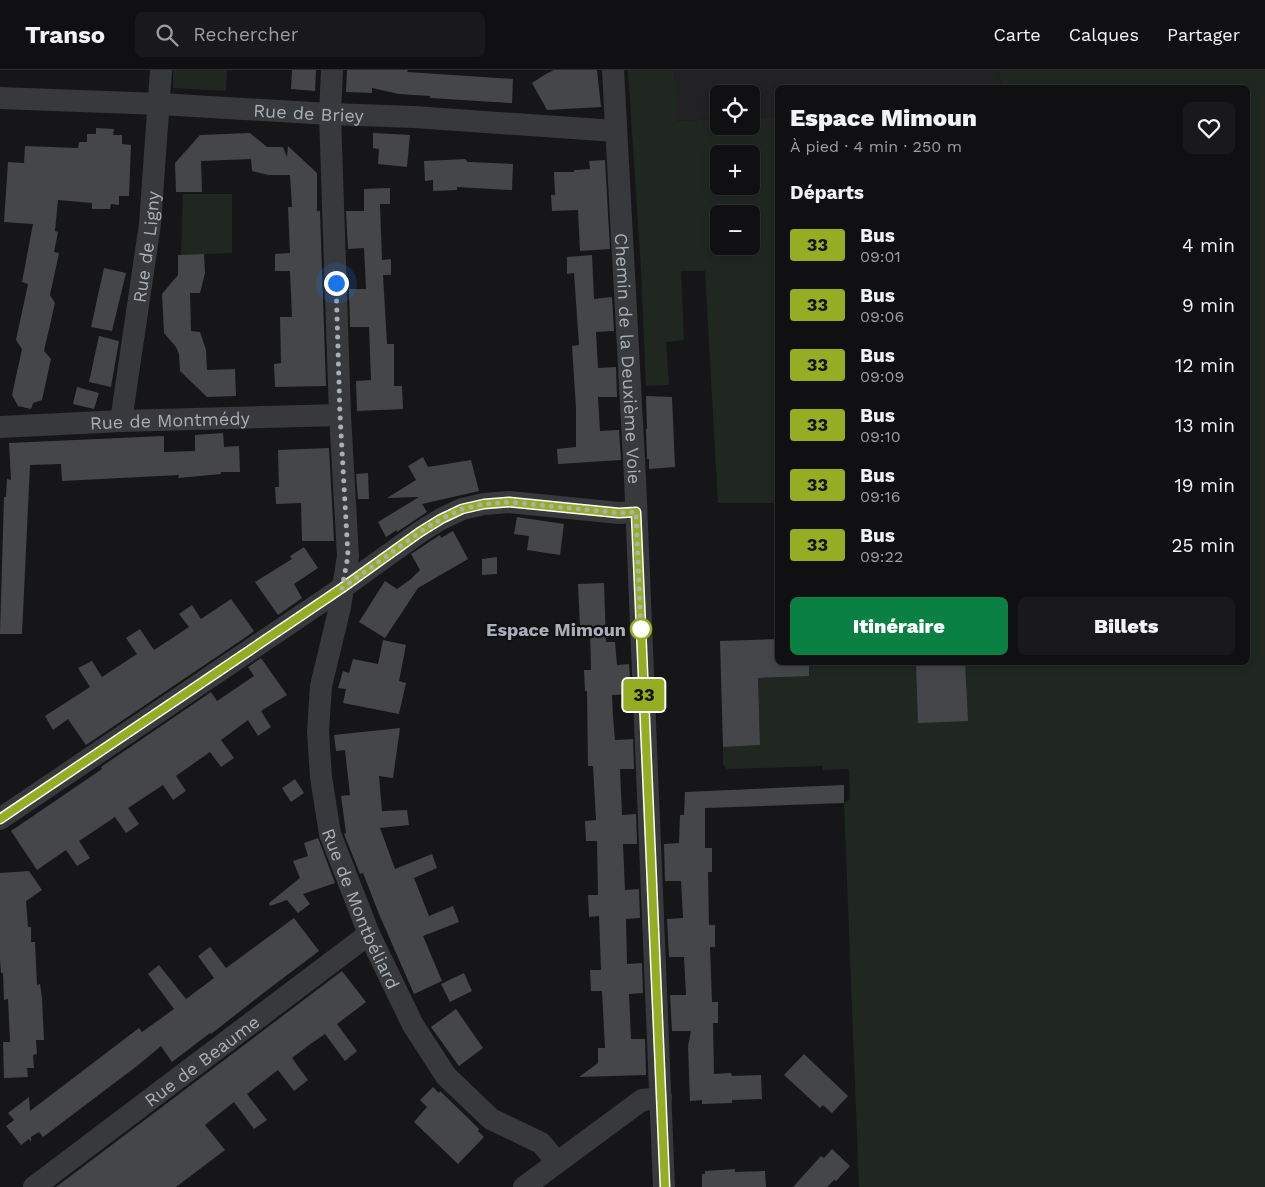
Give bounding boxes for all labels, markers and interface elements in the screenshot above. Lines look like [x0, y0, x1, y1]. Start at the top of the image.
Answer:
search box [135, 12, 485, 57]
text: Transo [25, 21, 105, 49]
icon: search [153, 21, 181, 49]
text: Rechercher [193, 23, 298, 46]
text: Carte [993, 24, 1041, 45]
text: Calques [1069, 24, 1139, 45]
text: Partager [1167, 24, 1240, 45]
map controls [710, 85, 760, 255]
button: locate [710, 85, 760, 135]
street label: Rue de Briey [253, 99, 365, 126]
button: heart [1183, 102, 1235, 154]
text: Espace Mimoun [790, 104, 977, 132]
text: À pied · 4 min · 250 m [790, 137, 962, 156]
button: + [710, 145, 760, 195]
text: Départs [790, 181, 864, 204]
street label: Rue de Ligny [128, 189, 163, 304]
button: − [710, 205, 760, 255]
text: Bus [860, 224, 895, 247]
street label: Chemin de la Deuxième Voie [611, 232, 646, 485]
text: 33 [807, 234, 828, 255]
text: 4 min [1182, 234, 1235, 257]
text: 09:01 [860, 247, 901, 266]
your location [324, 271, 349, 296]
text: Bus [860, 284, 895, 307]
text: 33 [807, 294, 828, 315]
text: 9 min [1182, 294, 1235, 317]
text: 09:06 [860, 307, 904, 326]
text: Bus [860, 344, 895, 367]
text: 33 [807, 354, 828, 375]
text: 12 min [1175, 354, 1235, 377]
text: 09:09 [860, 367, 904, 386]
text: Bus [860, 404, 895, 427]
street label: Rue de Montmédy [89, 407, 251, 433]
text: 33 [807, 414, 828, 435]
text: 13 min [1175, 414, 1235, 437]
text: 09:10 [860, 427, 901, 446]
text: Bus [860, 464, 895, 487]
text: 33 [807, 474, 828, 495]
text: 19 min [1174, 474, 1235, 497]
text: 09:16 [860, 487, 901, 506]
text: Bus [860, 524, 895, 547]
text: 33 [807, 534, 828, 555]
text: 25 min [1171, 534, 1235, 557]
text: 09:22 [860, 547, 903, 566]
button: Itinéraire [790, 597, 1008, 655]
button: Billets [1018, 597, 1235, 655]
marker: Espace Mimoun [630, 618, 652, 640]
place label: Espace Mimoun [486, 619, 626, 640]
line badge: 33 [622, 679, 666, 711]
text: 33 [633, 684, 655, 705]
street label: Rue de Montbéliard [318, 825, 404, 992]
street label: Rue de Beaume [140, 1010, 263, 1110]

